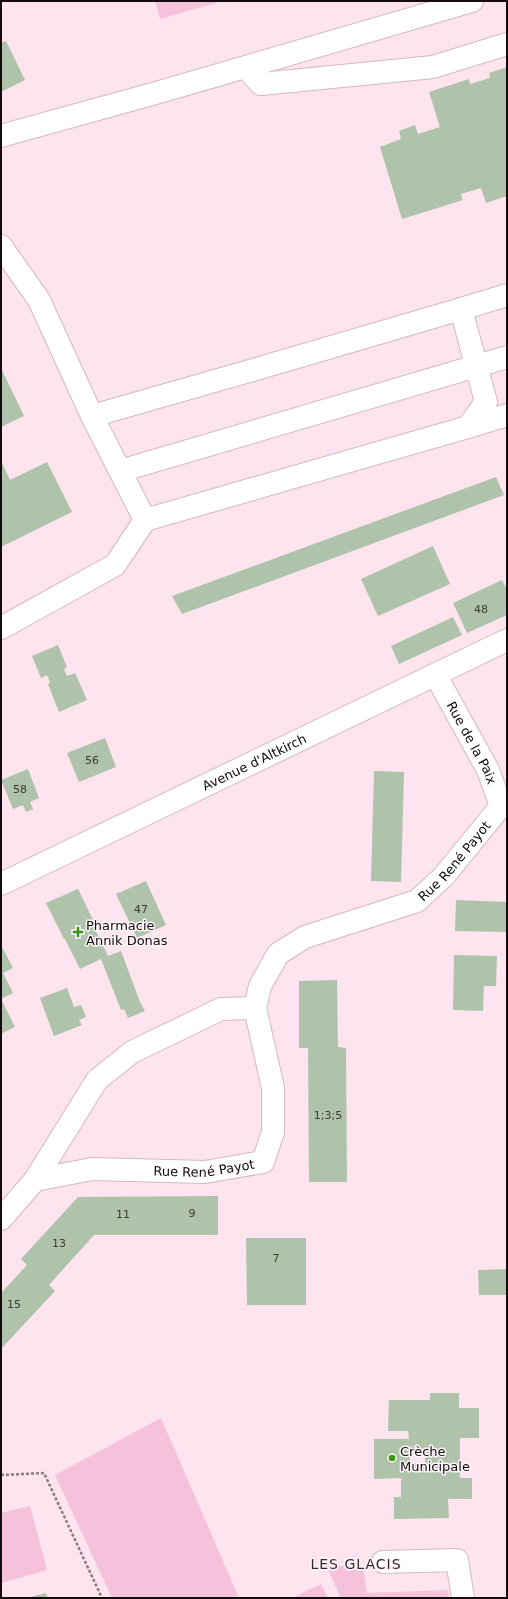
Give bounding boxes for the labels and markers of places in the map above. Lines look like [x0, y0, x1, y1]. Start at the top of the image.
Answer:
place label: Pharmacie Annik Donas [86, 918, 168, 948]
marker: Pharmacie Annik Donas [73, 927, 83, 937]
place label: Crèche Municipale [400, 1444, 470, 1474]
marker: Crèche Municipale [387, 1453, 397, 1463]

